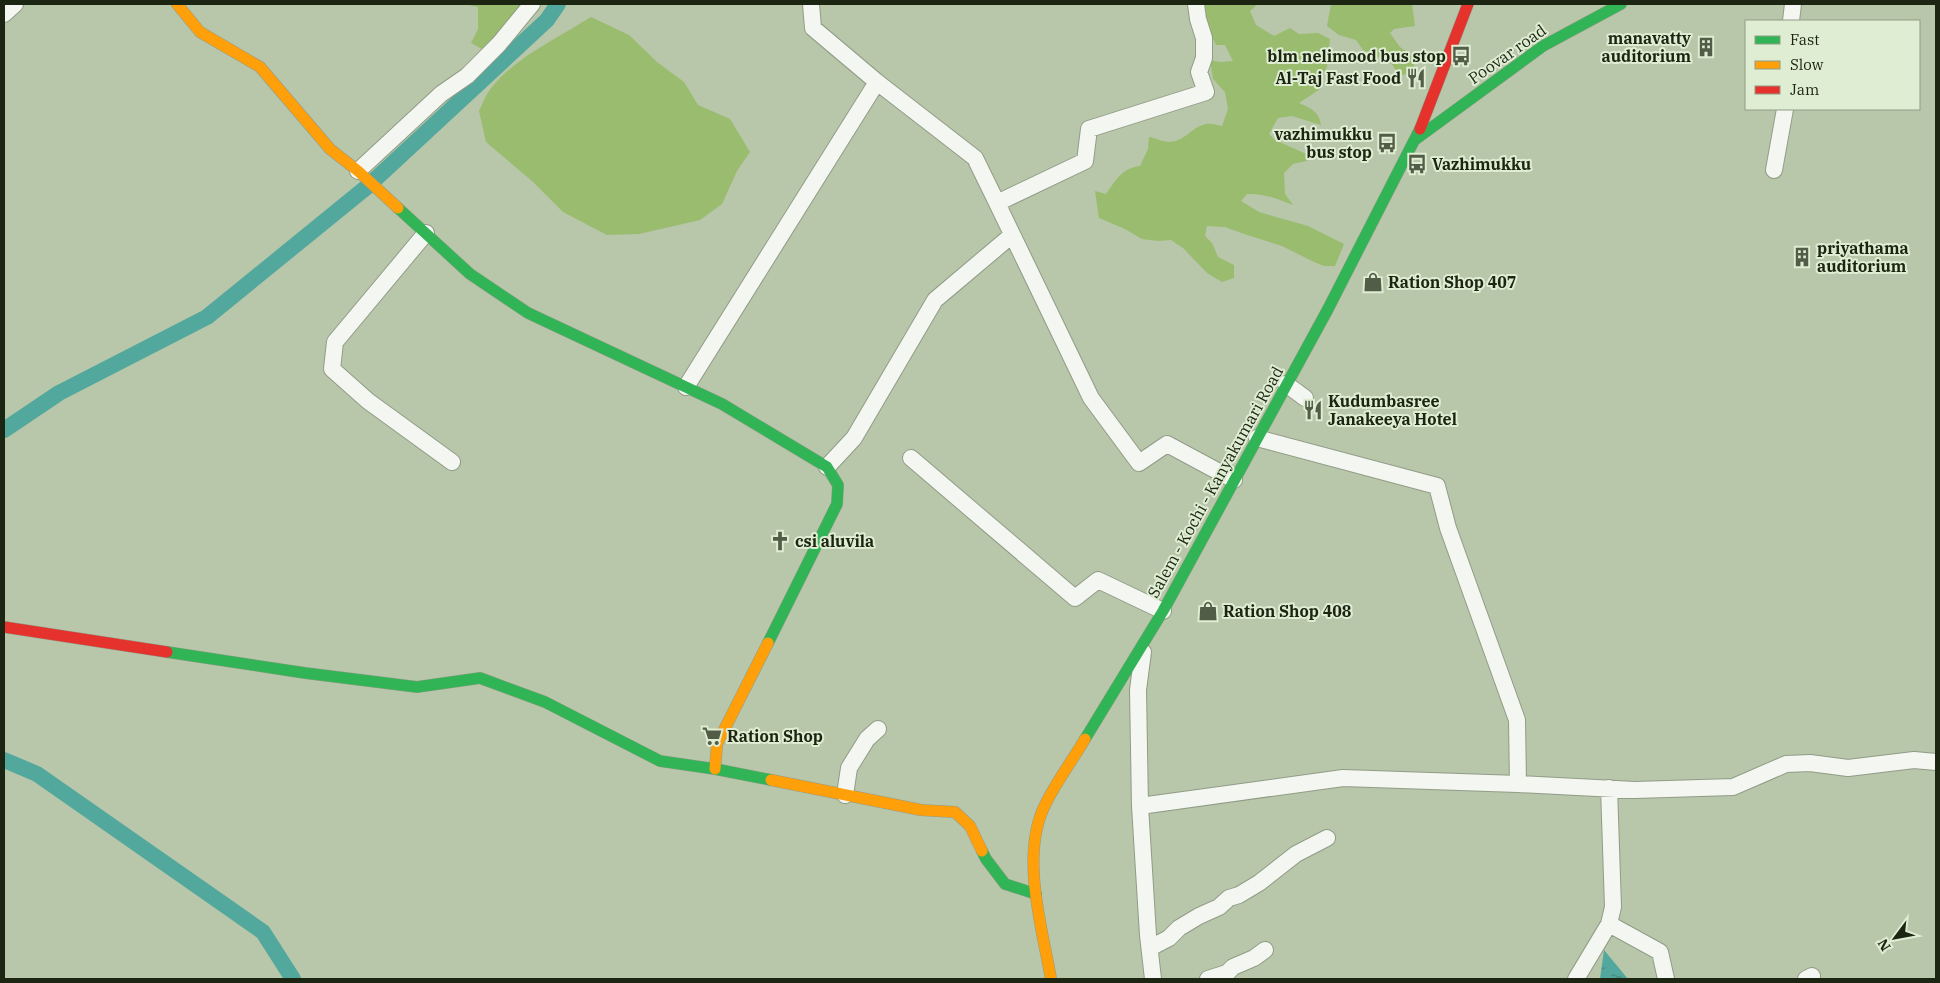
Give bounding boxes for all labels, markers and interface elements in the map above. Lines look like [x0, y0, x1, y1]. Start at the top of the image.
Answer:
street label: Poovar road [1464, 20, 1550, 88]
legend [1745, 20, 1920, 110]
place label: manavatty auditorium [1602, 28, 1692, 66]
text: Fast [1790, 30, 1820, 49]
building icon: manavatty auditorium [1695, 36, 1717, 58]
bus stop icon: blm nelimood bus stop [1450, 45, 1472, 67]
place label: blm nelimood bus stop [1267, 46, 1446, 66]
text: Slow [1790, 55, 1824, 74]
restaurant icon: Al-Taj Fast Food [1405, 67, 1427, 89]
place label: Al-Taj Fast Food [1275, 68, 1401, 88]
text: Jam [1790, 80, 1819, 99]
place label: vazhimukku bus stop [1274, 124, 1372, 162]
bus stop icon: vazhimukku bus stop [1376, 132, 1398, 154]
bus stop icon: Vazhimukku [1406, 153, 1428, 175]
place label: Vazhimukku [1432, 154, 1531, 174]
place label: priyathama auditorium [1817, 238, 1909, 276]
building icon: priyathama auditorium [1791, 246, 1813, 268]
shop icon: Ration Shop 407 [1362, 271, 1384, 293]
place label: Ration Shop 407 [1388, 272, 1516, 292]
street label: Salem - Kochi - Kanyakumari Road [1143, 363, 1287, 601]
place label: Kudumbasree Janakeeya Hotel [1328, 391, 1457, 429]
restaurant icon: Kudumbasree Janakeeya Hotel [1302, 399, 1324, 421]
church icon: csi aluvila [769, 530, 791, 552]
place label: csi aluvila [795, 531, 874, 551]
shop icon: Ration Shop 408 [1197, 600, 1219, 622]
place label: Ration Shop 408 [1223, 601, 1352, 621]
supermarket icon: Ration Shop [701, 725, 723, 747]
place label: Ration Shop [727, 726, 823, 746]
north arrow [1870, 913, 1920, 963]
text: N [1873, 935, 1895, 954]

